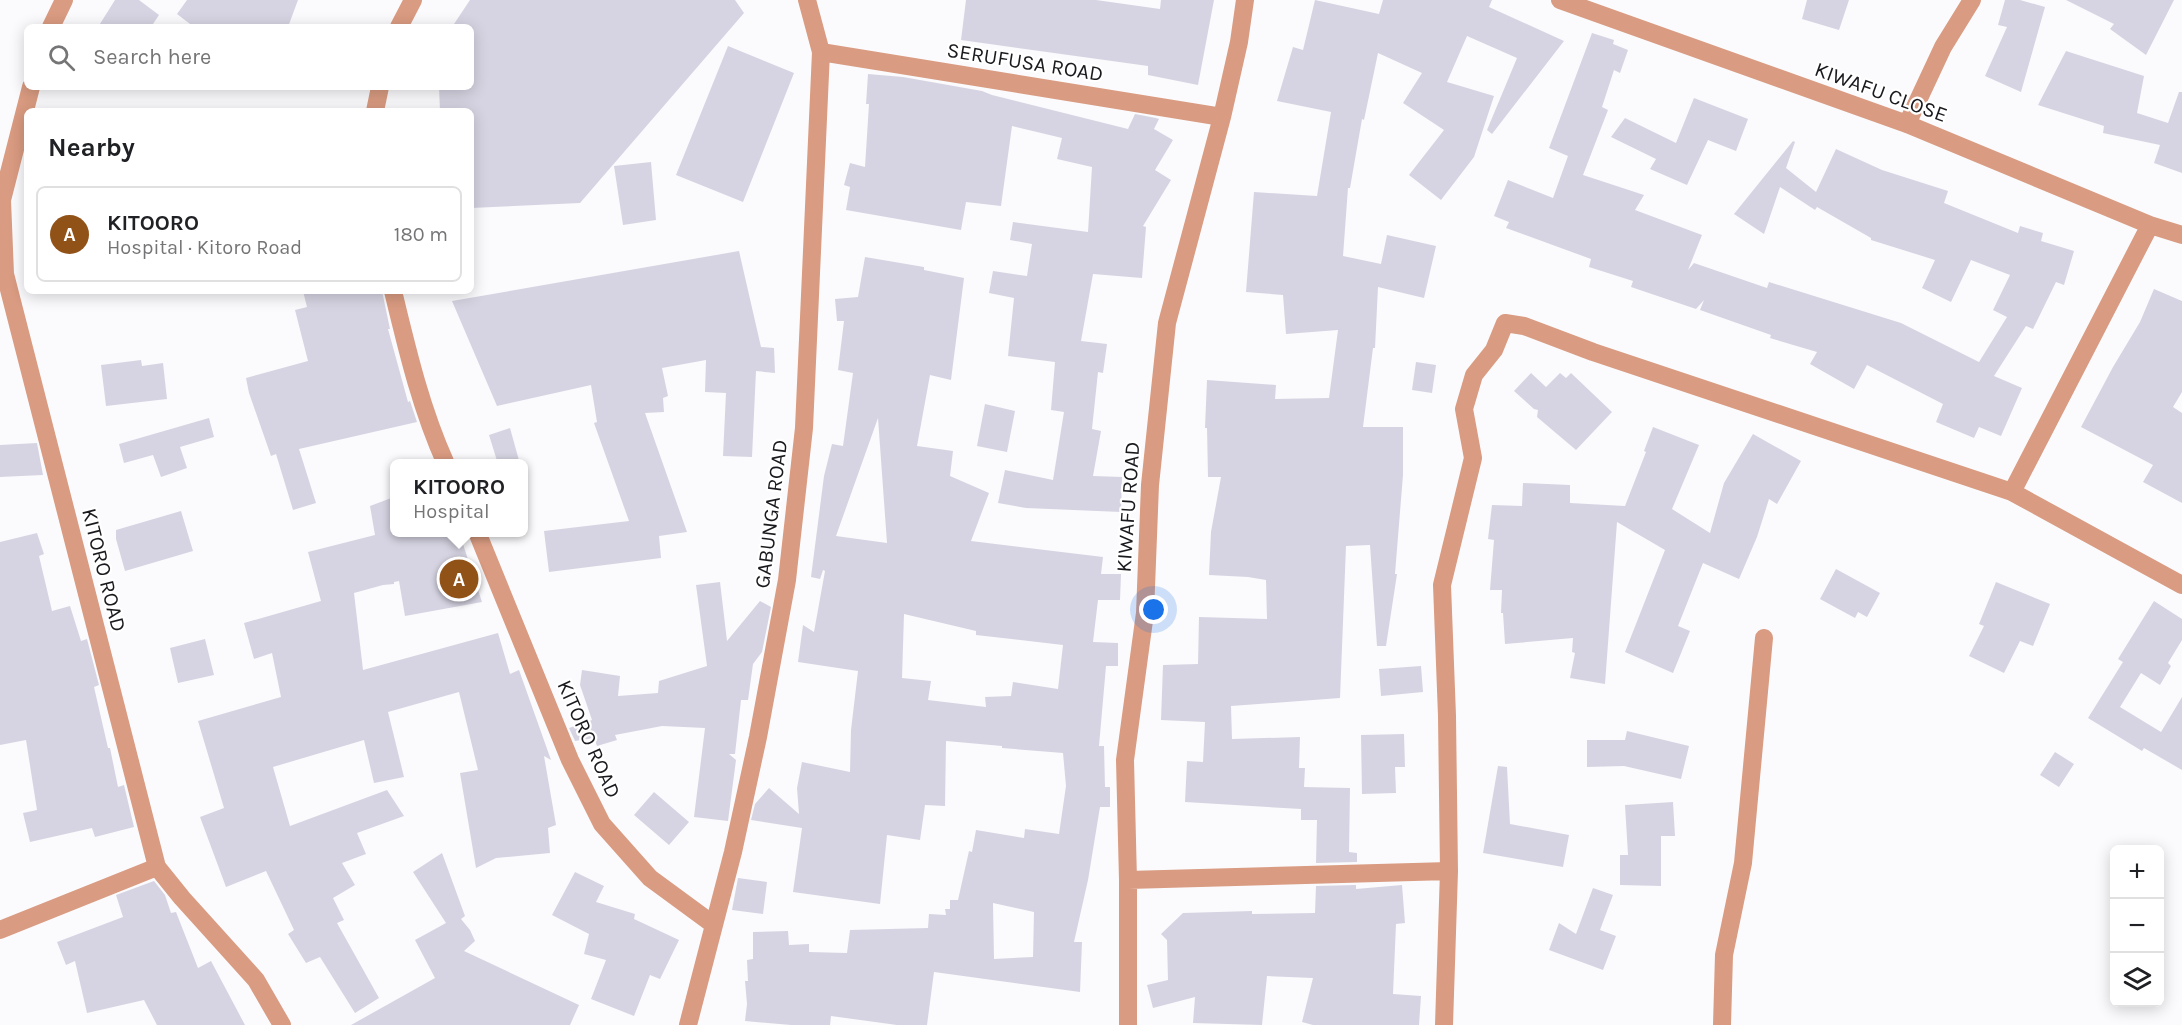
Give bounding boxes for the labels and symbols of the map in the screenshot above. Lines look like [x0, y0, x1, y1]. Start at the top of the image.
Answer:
street label: SERUFUSA ROAD [945, 38, 1105, 86]
street label: KIWAFU CLOSE [1811, 57, 1951, 127]
street label: GABUNGA ROAD [750, 438, 792, 590]
street label: KIWAFU ROAD [1111, 441, 1145, 573]
street label: KITORO ROAD [77, 506, 131, 634]
pin: A [440, 556, 478, 602]
your location [1139, 595, 1168, 624]
street label: KITORO ROAD [552, 676, 626, 802]

